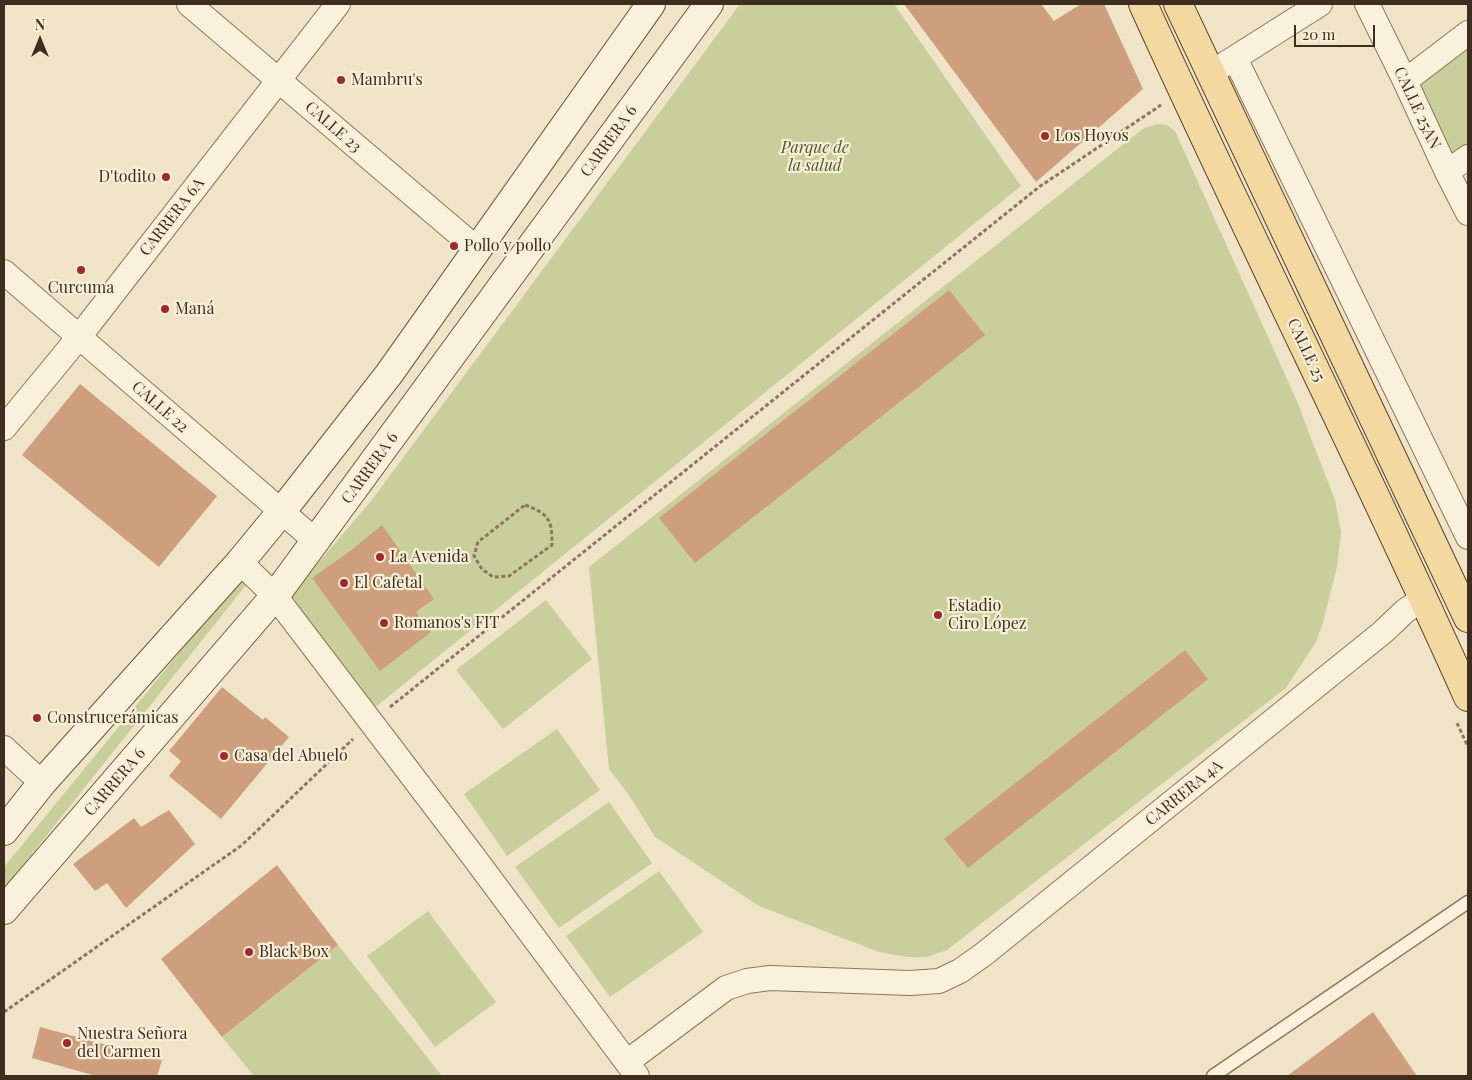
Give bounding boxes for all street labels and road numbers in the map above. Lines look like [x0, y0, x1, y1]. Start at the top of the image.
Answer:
street label: CALLE 25AN [1390, 64, 1444, 152]
street label: CALLE 23 [301, 97, 365, 157]
street label: CARRERA 6 [577, 101, 641, 181]
street label: CARRERA 6A [135, 174, 209, 260]
street label: CALLE 25 [1283, 315, 1329, 385]
street label: CALLE 22 [128, 377, 192, 437]
street label: CARRERA 6 [338, 428, 402, 508]
street label: CARRERA 6 [80, 744, 150, 820]
street label: CARRERA 4A [1142, 756, 1226, 830]

